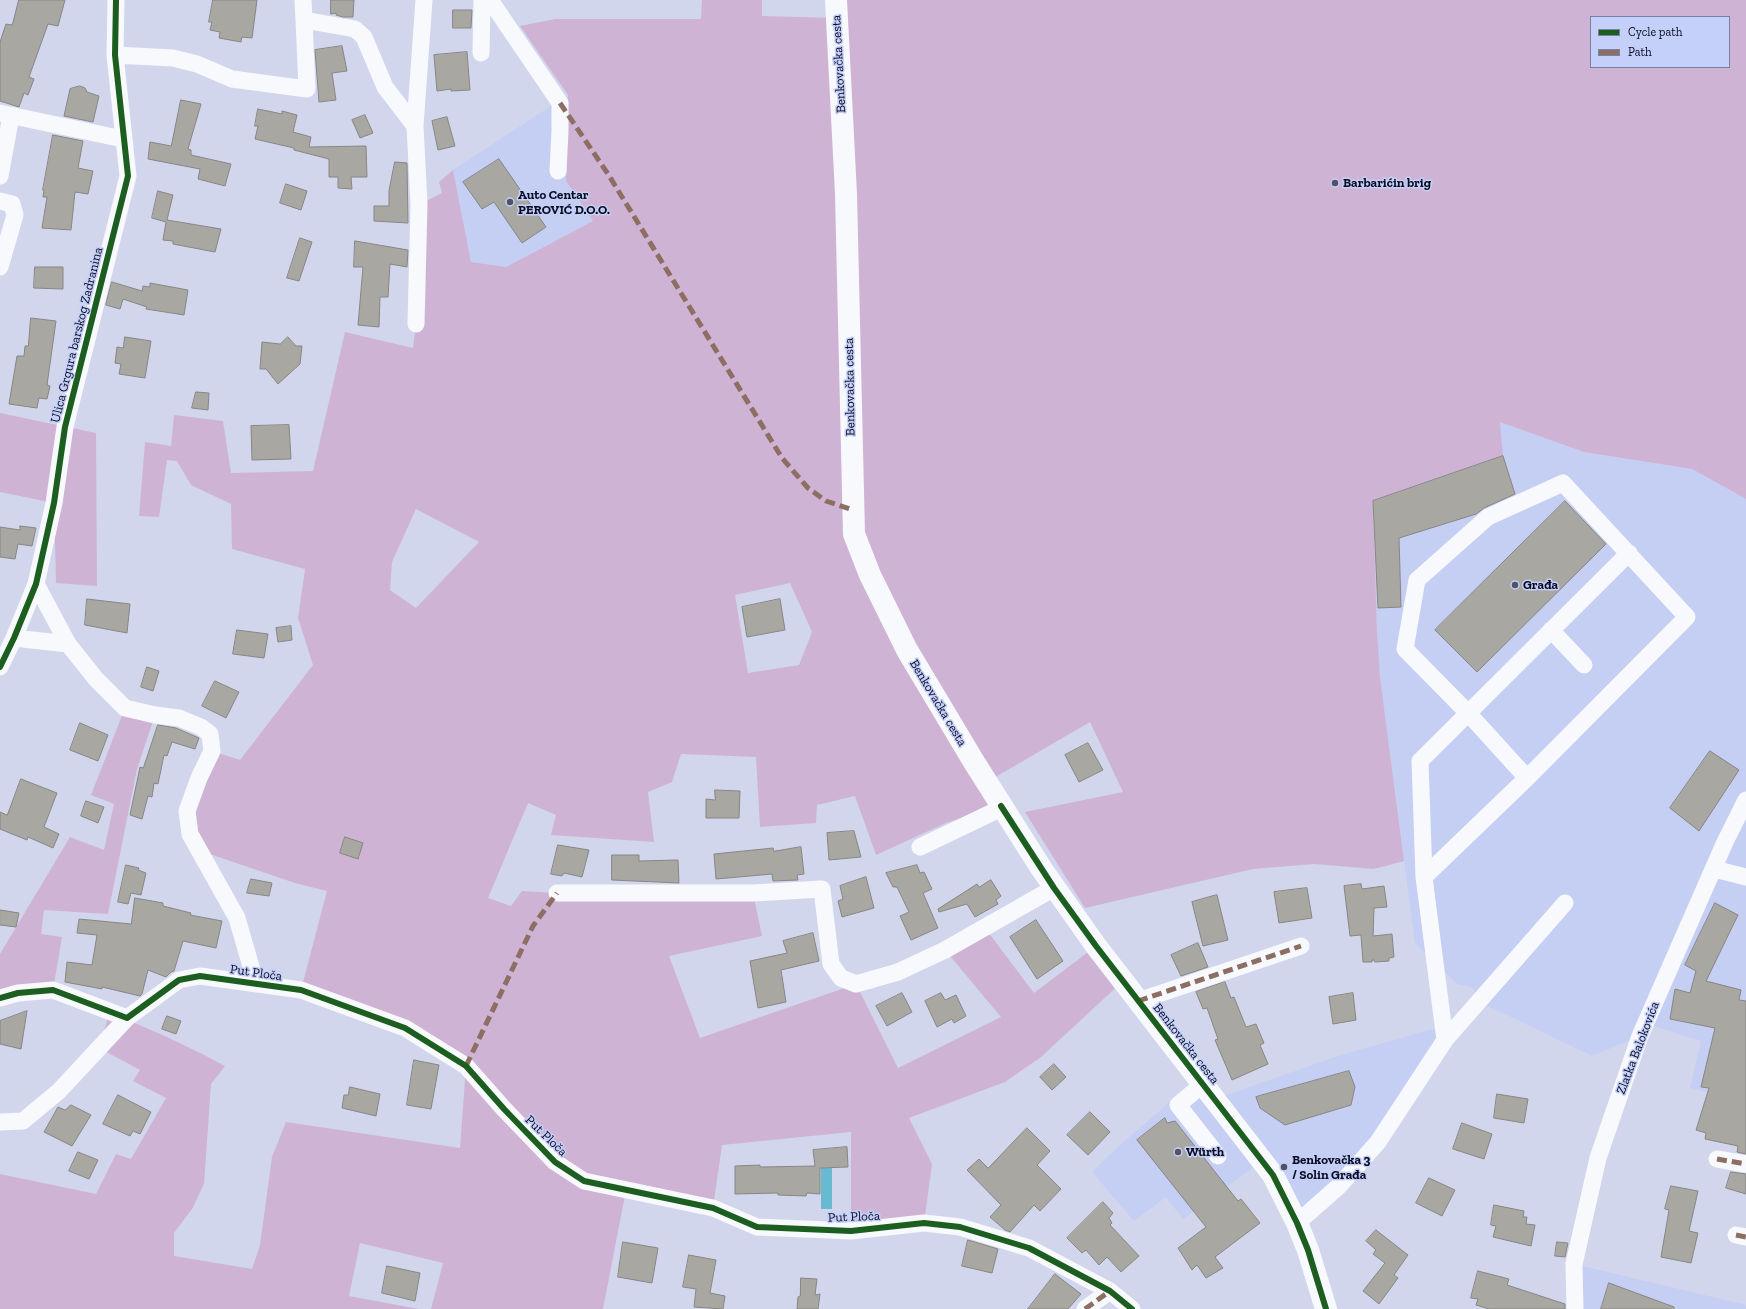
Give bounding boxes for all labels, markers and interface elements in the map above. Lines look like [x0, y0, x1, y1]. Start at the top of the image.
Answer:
street label: Benkovačka cesta [829, 15, 849, 113]
legend [1590, 16, 1730, 68]
text: Cycle path [1628, 25, 1682, 39]
text: Path [1628, 45, 1652, 59]
place label: Barbarićin brig [1343, 175, 1431, 191]
marker: Barbarićin brig [1330, 178, 1340, 188]
place label: Auto Centar PEROVIĆ D.O.O. [518, 187, 610, 218]
marker: Auto Centar PEROVIĆ D.O.O. [505, 197, 515, 207]
street label: Ulica Grgura barskog Zadranina [48, 246, 106, 424]
street label: Benkovačka cesta [841, 338, 859, 436]
place label: Građa [1523, 577, 1558, 593]
marker: Građa [1510, 580, 1520, 590]
street label: Benkovačka cesta [906, 657, 970, 749]
street label: Put Ploča [229, 962, 283, 984]
street label: Zlatka Balokovića [1613, 1000, 1663, 1096]
street label: Benkovačka cesta [1150, 1001, 1222, 1087]
street label: Put Ploča [522, 1112, 570, 1160]
place label: Würth [1186, 1144, 1224, 1160]
marker: Würth [1173, 1147, 1183, 1157]
place label: Benkovačka 3 / Solin Građa [1292, 1152, 1370, 1183]
marker: Benkovačka 3 / Solin Građa [1279, 1162, 1289, 1172]
street label: Put Ploča [828, 1208, 880, 1226]

